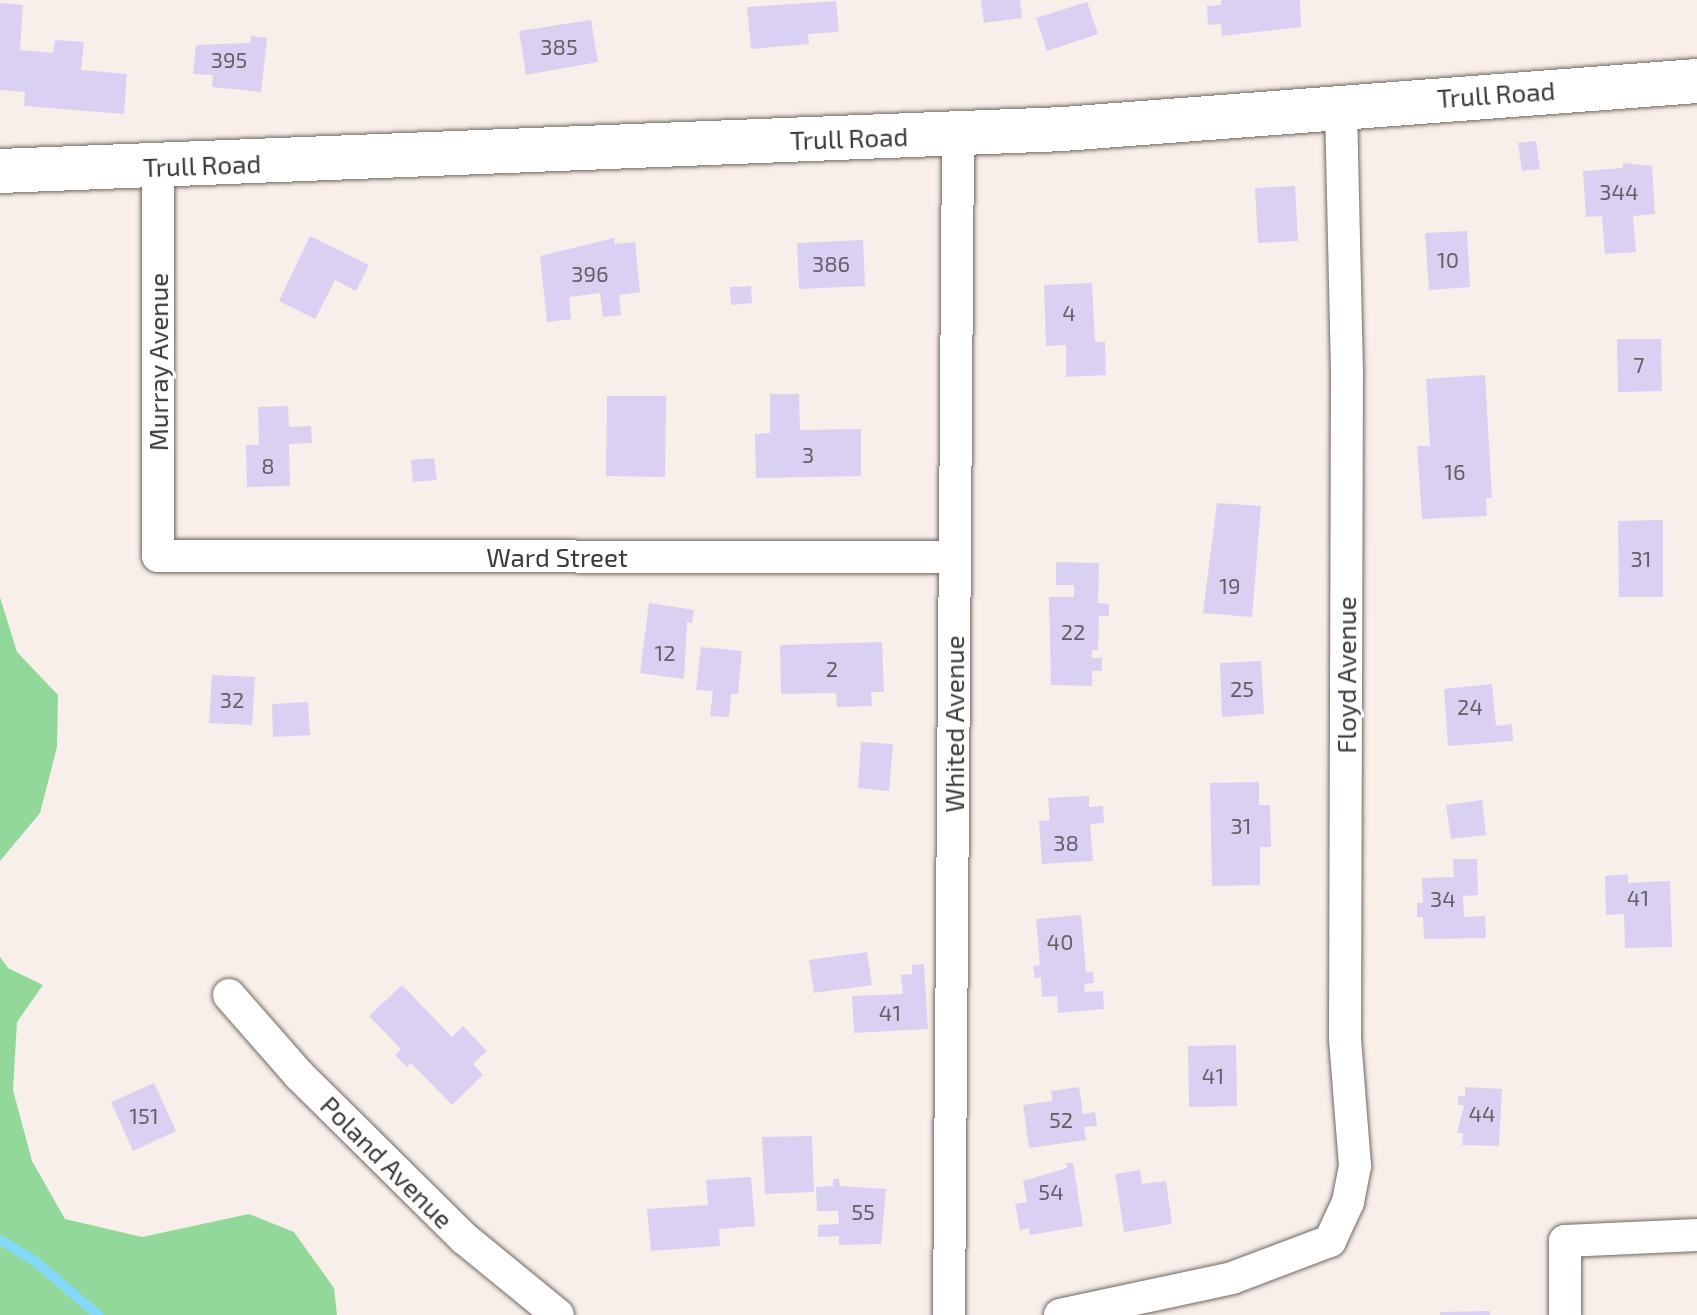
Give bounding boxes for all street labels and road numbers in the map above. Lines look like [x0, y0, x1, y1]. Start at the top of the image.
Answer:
street label: Trull Road [1436, 74, 1556, 114]
street label: Trull Road [789, 120, 909, 156]
street label: Trull Road [142, 147, 262, 183]
street label: Murray Avenue [142, 272, 174, 452]
street label: Ward Street [486, 541, 628, 573]
street label: Floyd Avenue [1330, 596, 1362, 754]
street label: Whited Avenue [938, 635, 970, 813]
street label: Poland Avenue [314, 1089, 460, 1235]

